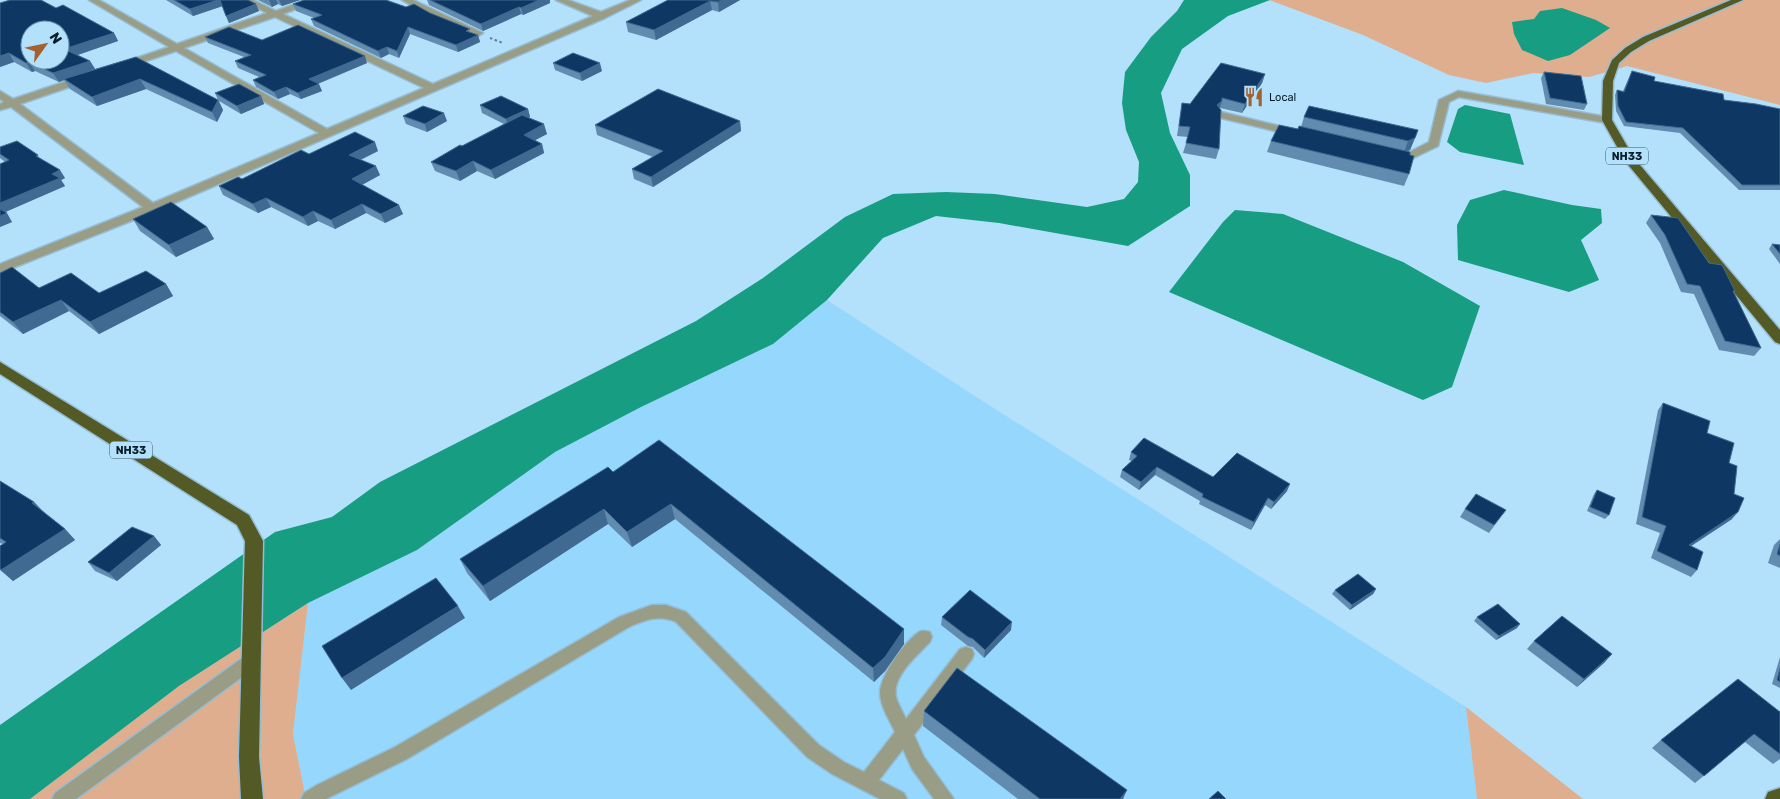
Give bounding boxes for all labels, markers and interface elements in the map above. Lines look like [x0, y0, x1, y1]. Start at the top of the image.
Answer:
north arrow [20, 20, 70, 70]
text: N [46, 29, 65, 47]
restaurant icon: Local [1243, 86, 1265, 108]
place label: Local [1269, 91, 1296, 104]
road number: NH33 [1606, 148, 1648, 164]
road number: NH33 [110, 442, 152, 458]

